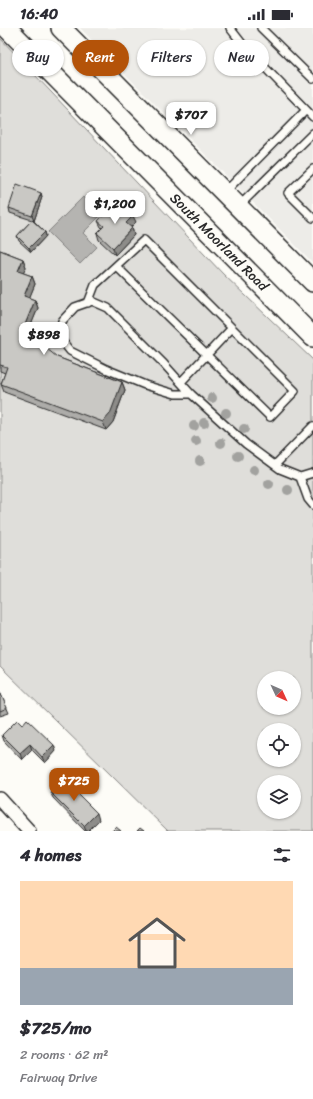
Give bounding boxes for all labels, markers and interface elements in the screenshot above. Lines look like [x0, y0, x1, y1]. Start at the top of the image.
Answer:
text: 16:40 [20, 1, 58, 27]
chip: Buy [12, 40, 64, 76]
chip: Rent [72, 40, 129, 76]
chip: Filters [137, 40, 206, 76]
chip: New [214, 40, 269, 76]
pin: $707 [167, 102, 215, 136]
text: $707 [175, 103, 207, 126]
street label: South Moorland Road [164, 187, 276, 299]
pin: $1,200 [82, 191, 148, 225]
text: $1,200 [94, 192, 136, 215]
pin: $898 [20, 322, 68, 356]
text: $898 [28, 323, 60, 346]
north arrow [257, 671, 301, 715]
map controls [257, 671, 301, 819]
button: locate [257, 723, 301, 767]
pin: $725 [50, 768, 98, 802]
text: $725 [58, 769, 90, 792]
button: layers [257, 775, 301, 819]
text: 4 homes [20, 840, 81, 870]
icon: filters [271, 844, 293, 866]
icon: home [121, 907, 193, 979]
text: $725/mo [20, 1013, 91, 1043]
text: 2 rooms · 62 m² [20, 1043, 108, 1066]
text: Fairway Drive [20, 1066, 98, 1089]

